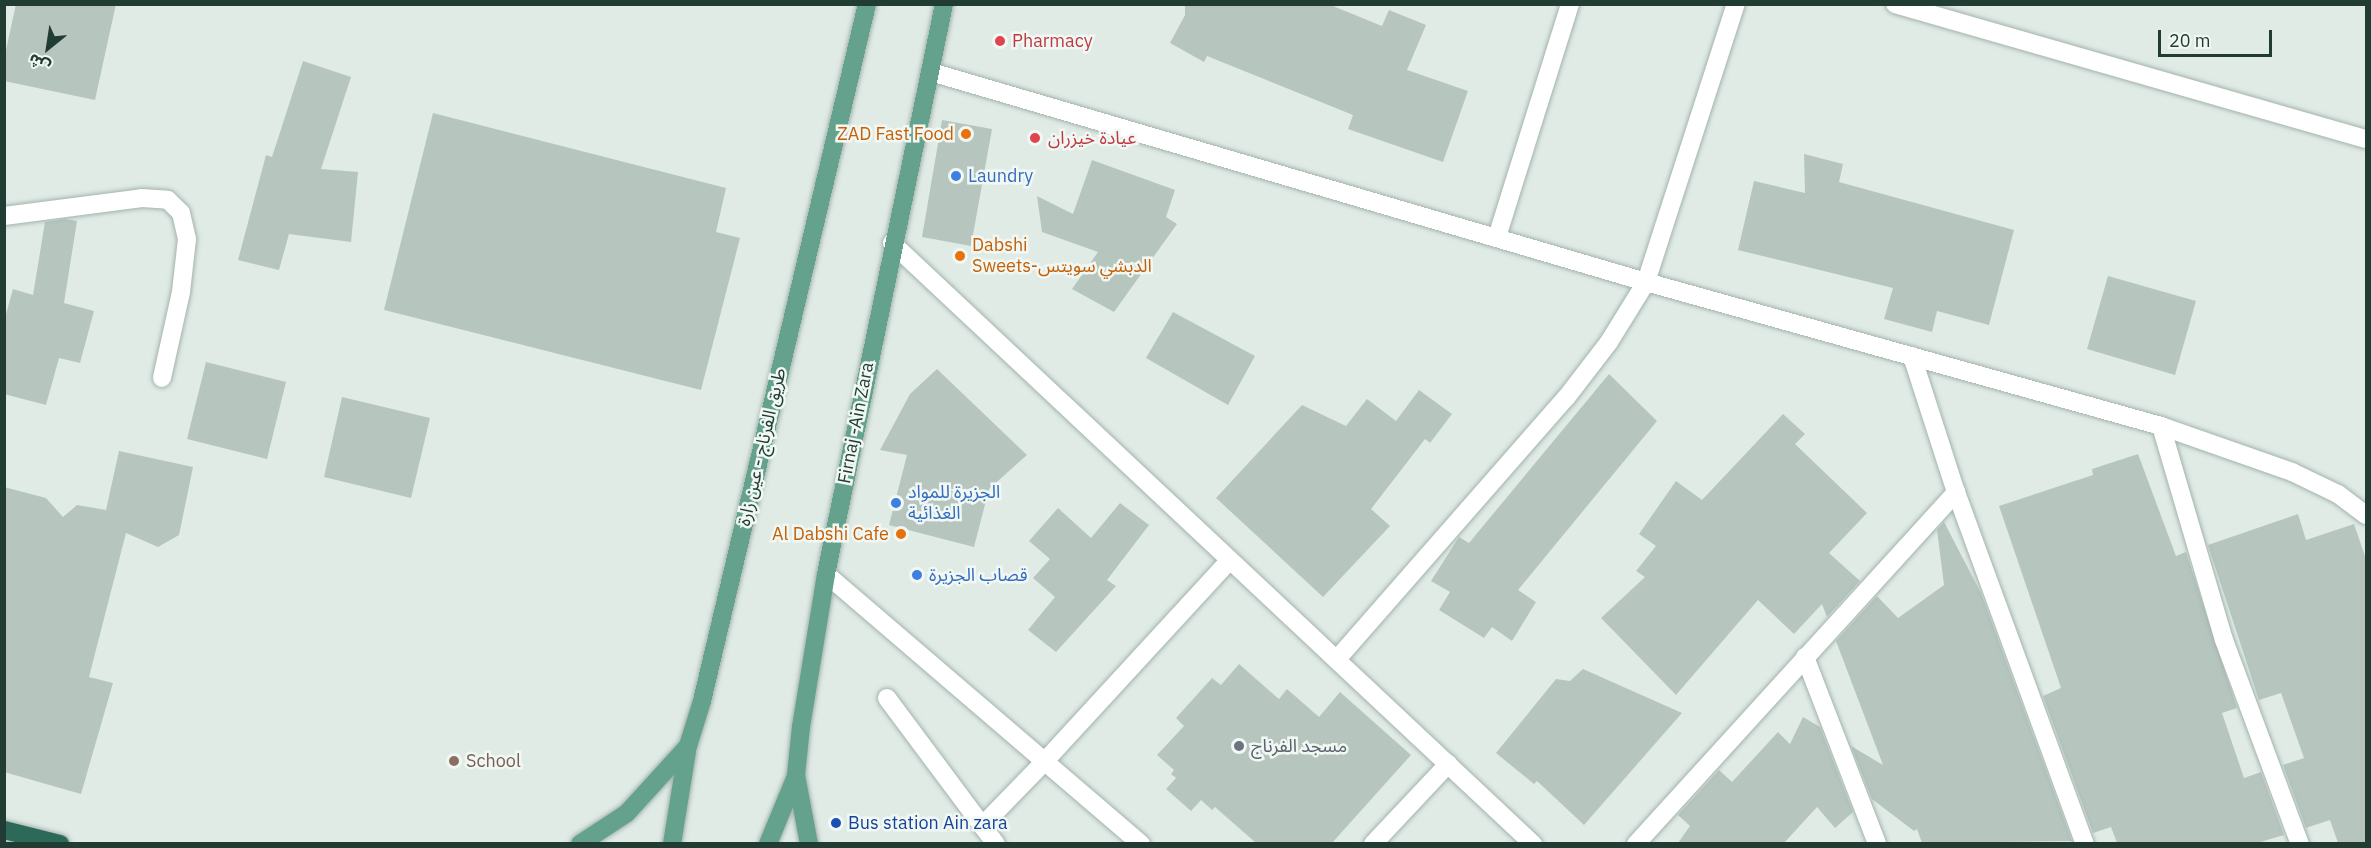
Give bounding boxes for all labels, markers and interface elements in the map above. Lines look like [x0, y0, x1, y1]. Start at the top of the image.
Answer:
north arrow [18, 18, 78, 78]
scale bar [2161, 18, 2275, 56]
text: 20 m [2169, 29, 2211, 52]
place label: Pharmacy [1012, 30, 1093, 52]
marker: Pharmacy [993, 34, 1007, 48]
text: ش [25, 49, 53, 78]
place label: ZAD Fast Food [837, 123, 954, 145]
marker: ZAD Fast Food [959, 127, 973, 141]
place label: عيادة خيزران [1048, 127, 1136, 149]
marker: عيادة خيزران [1026, 129, 1044, 147]
place label: Laundry [968, 165, 1033, 187]
marker: Laundry [949, 169, 963, 183]
place label: Dabshi Sweets-الدبشي سويتس [972, 235, 1152, 278]
marker: Dabshi Sweets-الدبشي سويتس [953, 249, 967, 263]
street label: Firnaj -Ain Zara [834, 360, 878, 486]
street label: طريق الفرناج - عين زارة [733, 366, 791, 528]
place label: الجزيرة للمواد الغذائية [908, 482, 1000, 524]
marker: الجزيرة للمواد الغذائية [889, 496, 903, 510]
place label: Al Dabshi Cafe [772, 523, 889, 545]
marker: Al Dabshi Cafe [894, 527, 908, 541]
place label: قصاب الجزيرة [929, 564, 1028, 586]
marker: قصاب الجزيرة [910, 568, 924, 582]
place label: مسجد الفرناج [1251, 735, 1347, 757]
marker: مسجد الفرناج [1232, 739, 1246, 753]
place label: School [466, 750, 521, 772]
marker: School [447, 754, 461, 768]
place label: Bus station Ain zara [848, 812, 1008, 834]
marker: Bus station Ain zara [829, 816, 843, 830]

